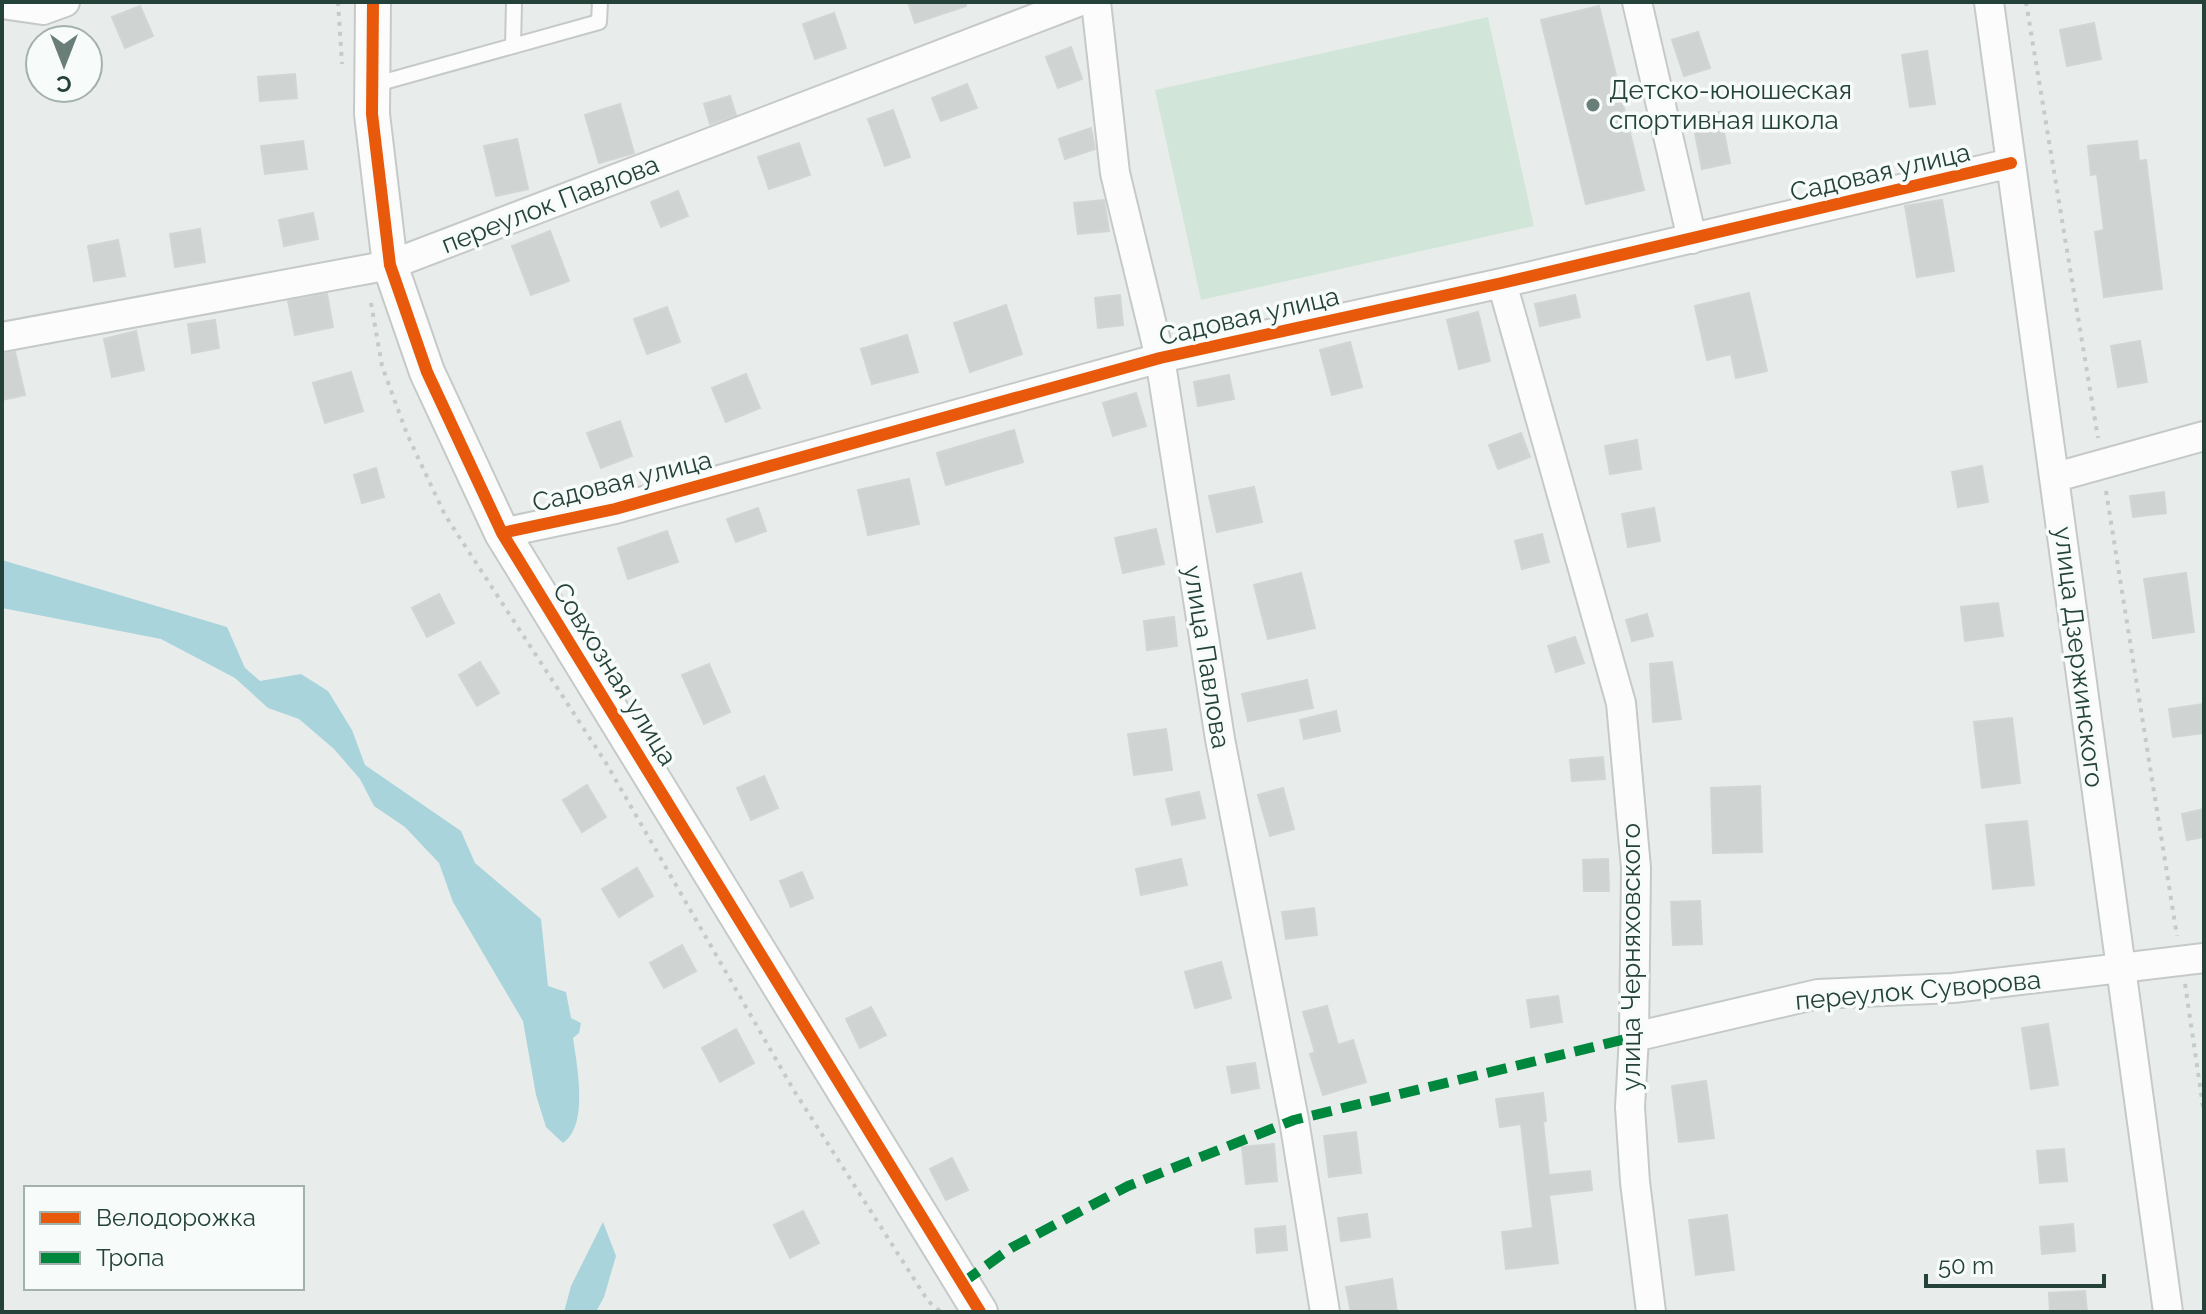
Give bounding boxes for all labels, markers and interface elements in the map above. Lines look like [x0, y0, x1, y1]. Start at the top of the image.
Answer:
north arrow [24, 24, 104, 104]
text: С [56, 71, 72, 97]
place label: Детско-юношеская спортивная школа [1609, 75, 1852, 135]
marker: Детско-юношеская спортивная школа [1584, 96, 1602, 114]
street label: Садовая улица [1787, 137, 1973, 207]
street label: переулок Павлова [437, 149, 663, 259]
street label: Садовая улица [1156, 281, 1342, 351]
street label: Садовая улица [529, 444, 715, 518]
street label: улица Дзержинского [2048, 525, 2110, 789]
street label: улица Павлова [1178, 563, 1236, 751]
street label: Совхозная улица [547, 577, 683, 771]
street label: улица Черняховского [1616, 823, 1646, 1091]
street label: переулок Суворова [1794, 964, 2042, 1016]
legend [24, 1186, 304, 1290]
text: Велодорожка [96, 1203, 256, 1232]
scale bar [1926, 1238, 2104, 1288]
text: Тропа [96, 1243, 164, 1272]
text: 50 m [1938, 1251, 1994, 1280]

